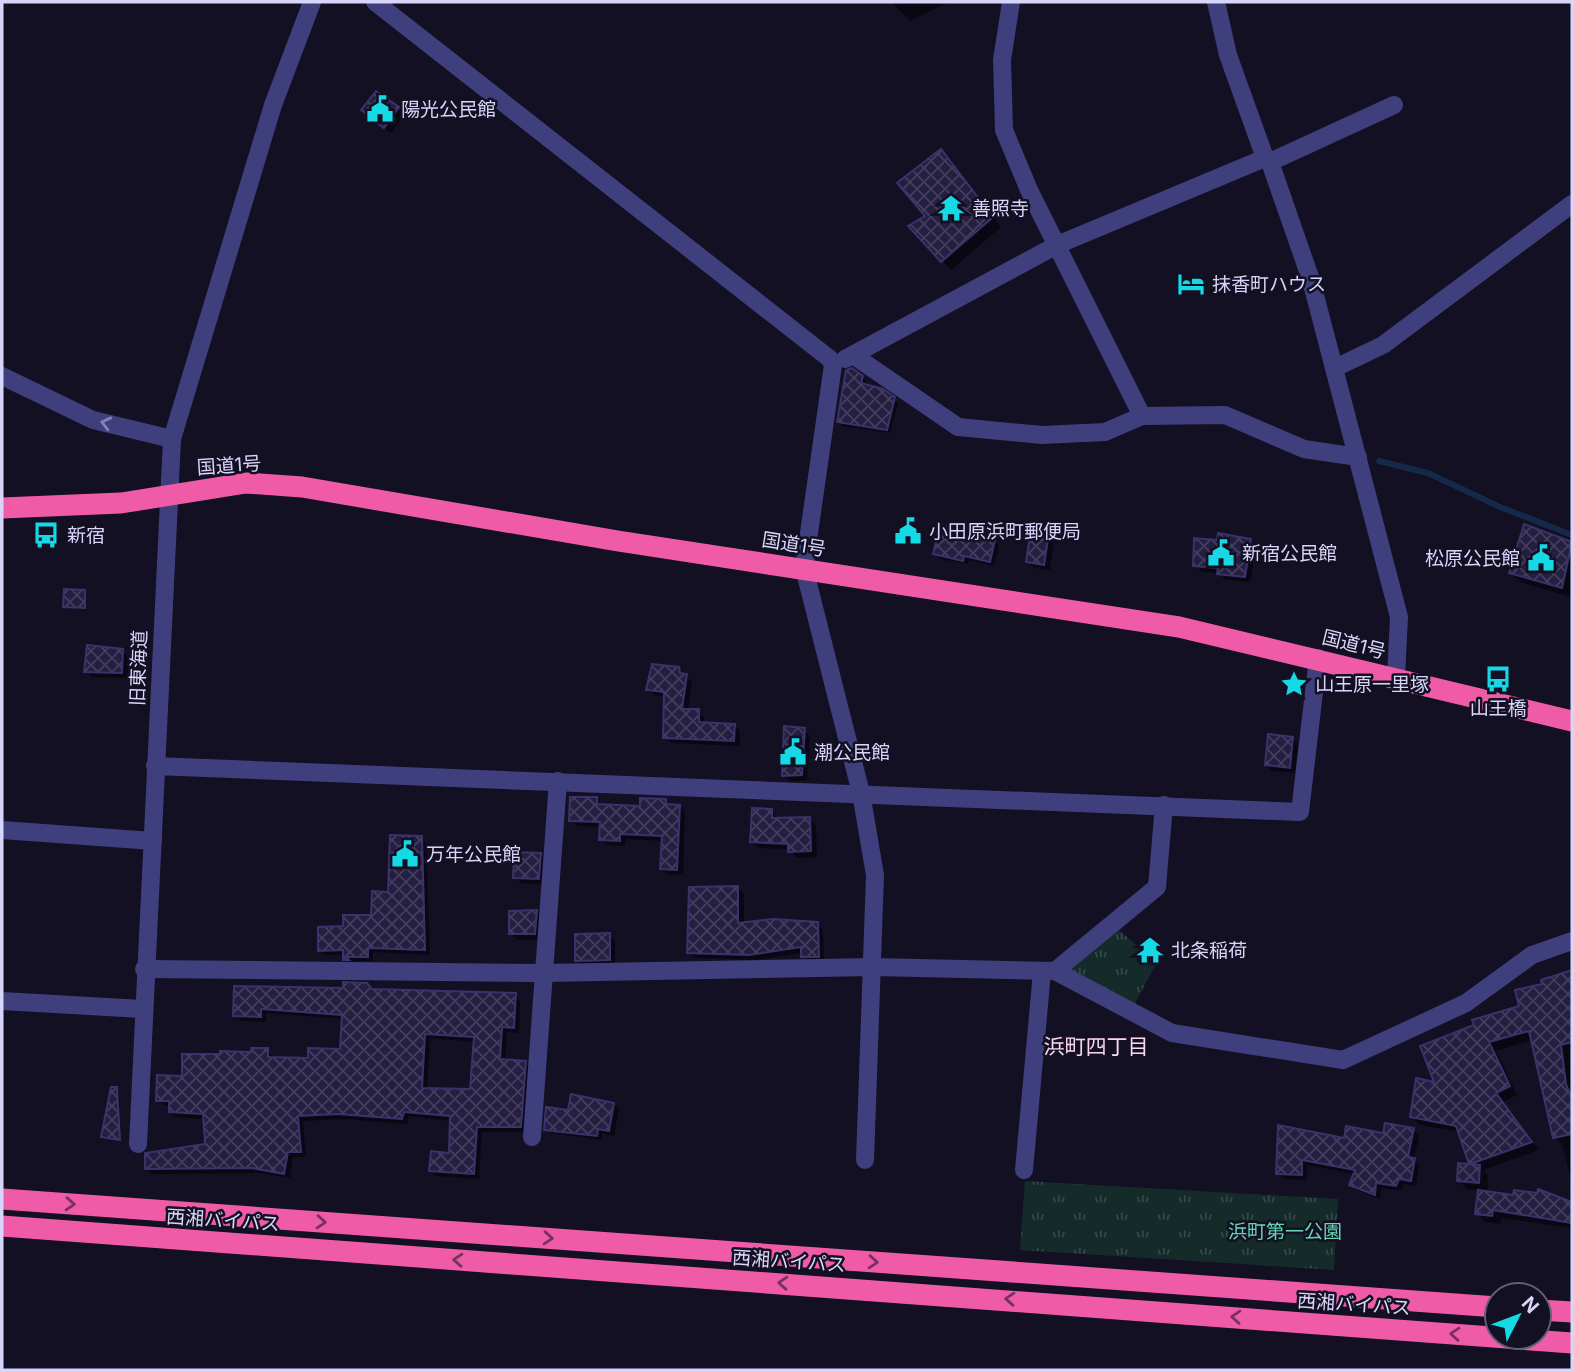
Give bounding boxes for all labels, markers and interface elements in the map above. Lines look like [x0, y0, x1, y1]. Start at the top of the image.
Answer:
public building icon: 陽光公民館 [365, 94, 395, 124]
place label: 陽光公民館 [401, 98, 496, 121]
temple icon: 善照寺 [936, 193, 966, 223]
place label: 善照寺 [972, 197, 1029, 220]
hotel icon: 抹香町ハウス [1176, 269, 1206, 299]
place label: 抹香町ハウス [1212, 273, 1326, 296]
one-way arrow [100, 417, 112, 431]
street label: 国道1号 [196, 452, 262, 479]
public building icon: 小田原浜町郵便局 [893, 516, 923, 546]
bus stop icon: 新宿 [31, 520, 61, 550]
place label: 小田原浜町郵便局 [929, 520, 1081, 543]
place label: 新宿 [67, 524, 105, 547]
street label: 国道1号 [760, 528, 828, 561]
public building icon: 新宿公民館 [1206, 538, 1236, 568]
place label: 新宿公民館 [1242, 542, 1337, 565]
public building icon: 松原公民館 [1526, 543, 1556, 573]
place label: 松原公民館 [1425, 547, 1520, 570]
street label: 国道1号 [1320, 625, 1388, 663]
street label: 旧東海道 [126, 630, 151, 706]
bus stop icon: 山王橋 [1483, 664, 1513, 694]
place icon: 山王原一里塚 [1279, 669, 1309, 699]
place label: 山王原一里塚 [1315, 673, 1429, 696]
place label: 山王橋 [1469, 697, 1527, 720]
public building icon: 潮公民館 [778, 737, 808, 767]
place label: 潮公民館 [814, 741, 890, 764]
public building icon: 万年公民館 [390, 839, 420, 869]
place label: 万年公民館 [426, 843, 521, 866]
temple icon: 北条稲荷 [1135, 935, 1165, 965]
place label: 北条稲荷 [1171, 939, 1247, 962]
district label: 浜町四丁目 [1044, 1034, 1149, 1059]
one-way arrow [65, 1196, 76, 1211]
street label: 西湘バイパス [165, 1205, 280, 1236]
one-way arrow [316, 1214, 327, 1229]
park label: 浜町第一公園 [1228, 1220, 1342, 1243]
one-way arrow [543, 1230, 554, 1245]
street label: 西湘バイパス [731, 1246, 846, 1277]
one-way arrow [452, 1253, 463, 1268]
one-way arrow [867, 1254, 878, 1269]
one-way arrow [777, 1276, 788, 1291]
north arrow [1483, 1281, 1553, 1351]
street label: 西湘バイパス [1296, 1289, 1411, 1320]
one-way arrow [1004, 1292, 1015, 1307]
text: N [1517, 1292, 1544, 1318]
one-way arrow [1231, 1310, 1242, 1325]
one-way arrow [1450, 1327, 1461, 1342]

